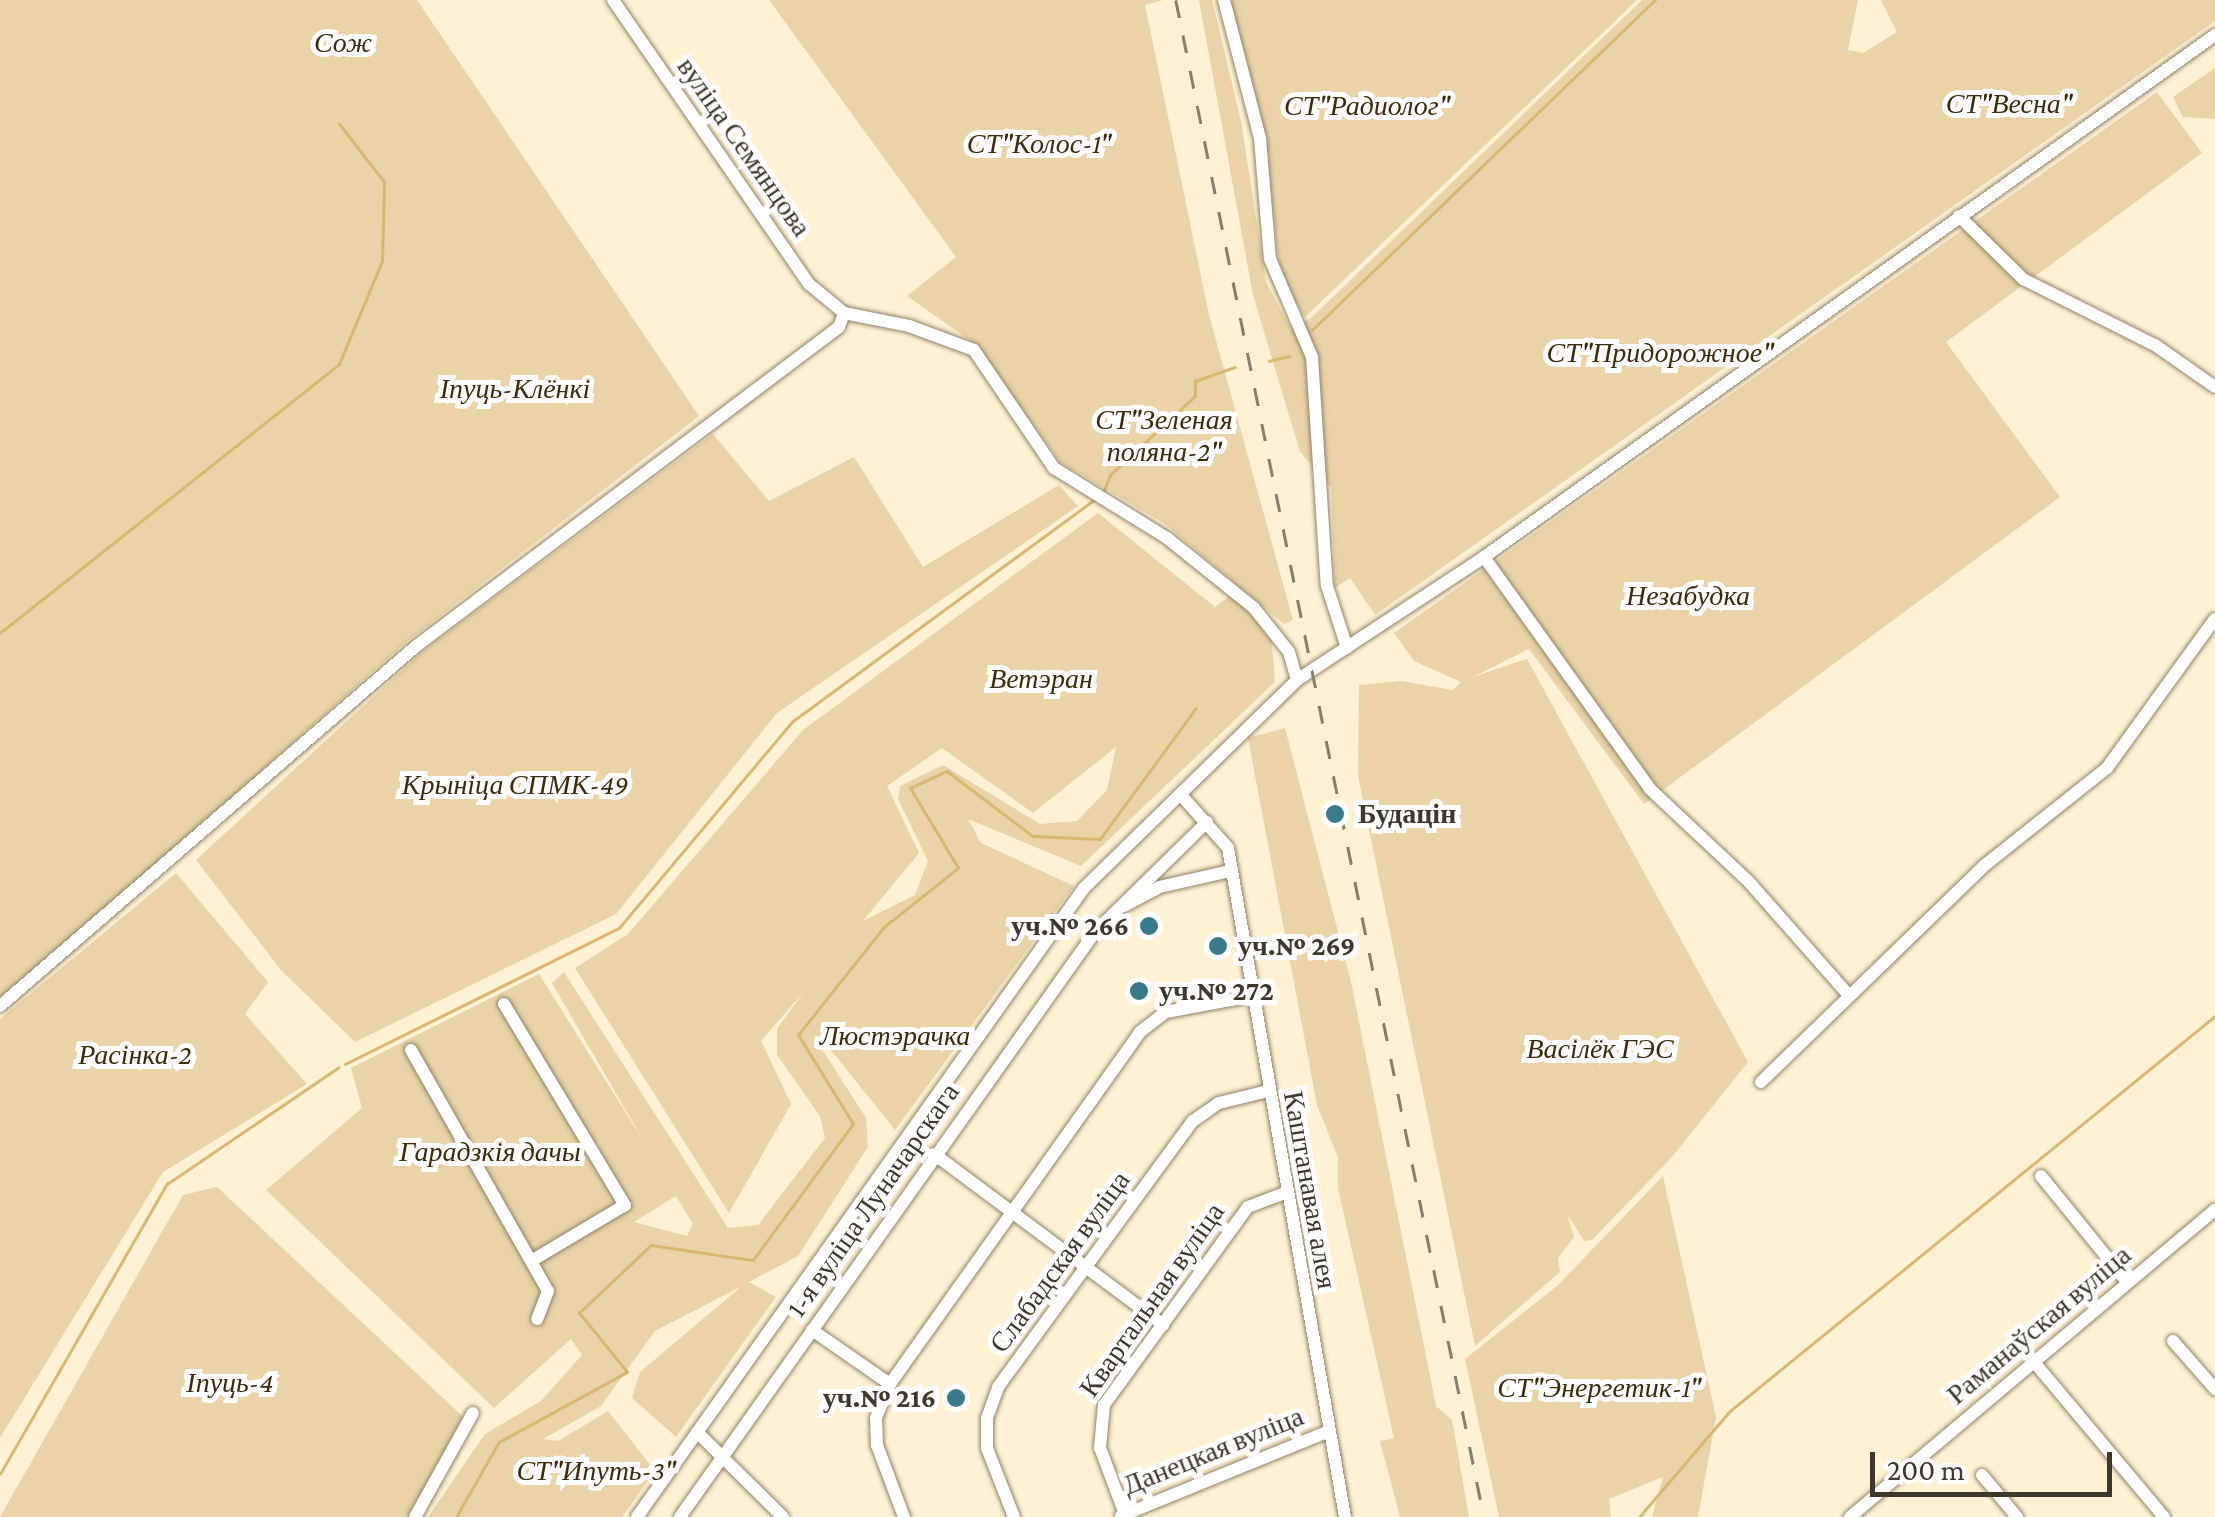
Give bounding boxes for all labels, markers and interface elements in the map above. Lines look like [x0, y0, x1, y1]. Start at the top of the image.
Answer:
park label: Сож [314, 26, 372, 60]
street label: вуліца Семянцова [670, 51, 818, 243]
park label: СТ"Весна" [1946, 87, 2072, 121]
park label: СТ"Радиолог" [1284, 89, 1450, 123]
park label: СТ"Колос-1" [967, 127, 1111, 161]
park label: СТ"Придорожное" [1547, 336, 1773, 370]
park label: Іпуць-Клёнкі [440, 372, 590, 406]
park label: СТ"Зеленая поляна-2" [1095, 403, 1233, 469]
park label: Незабудка [1626, 579, 1750, 613]
park label: Ветэран [989, 662, 1093, 696]
park label: Крыніца СПМК-49 [402, 768, 628, 802]
place label: Будацін [1358, 797, 1456, 831]
marker: Будацін [1322, 801, 1348, 827]
place label: уч.№ 266 [1011, 909, 1129, 943]
marker: уч.№ 266 [1138, 915, 1160, 937]
place label: уч.№ 269 [1238, 929, 1355, 963]
marker: уч.№ 269 [1207, 935, 1229, 957]
place label: уч.№ 272 [1159, 974, 1274, 1008]
marker: уч.№ 272 [1128, 980, 1150, 1002]
park label: Люстэрачка [820, 1019, 970, 1053]
park label: Васілёк ГЭС [1526, 1032, 1674, 1066]
park label: Расінка-2 [78, 1038, 192, 1072]
street label: 1-я вуліца Луначарскага [779, 1076, 967, 1324]
street label: Каштанавая алея [1276, 1089, 1344, 1291]
park label: Гарадзкія дачы [399, 1135, 581, 1169]
street label: Слабадская вуліца [983, 1165, 1137, 1359]
street label: Квартальная вуліца [1072, 1196, 1232, 1404]
street label: Раманаўская вуліца [1940, 1238, 2138, 1412]
park label: Іпуць-4 [186, 1366, 274, 1400]
park label: СТ"Энергетик-1" [1497, 1371, 1701, 1405]
place label: уч.№ 216 [823, 1381, 936, 1415]
marker: уч.№ 216 [945, 1387, 967, 1409]
street label: Данецкая вуліца [1118, 1399, 1308, 1503]
scale bar [1875, 1432, 2118, 1494]
text: 200 m [1887, 1453, 1965, 1486]
park label: СТ"Ипуть-3" [516, 1454, 676, 1488]

